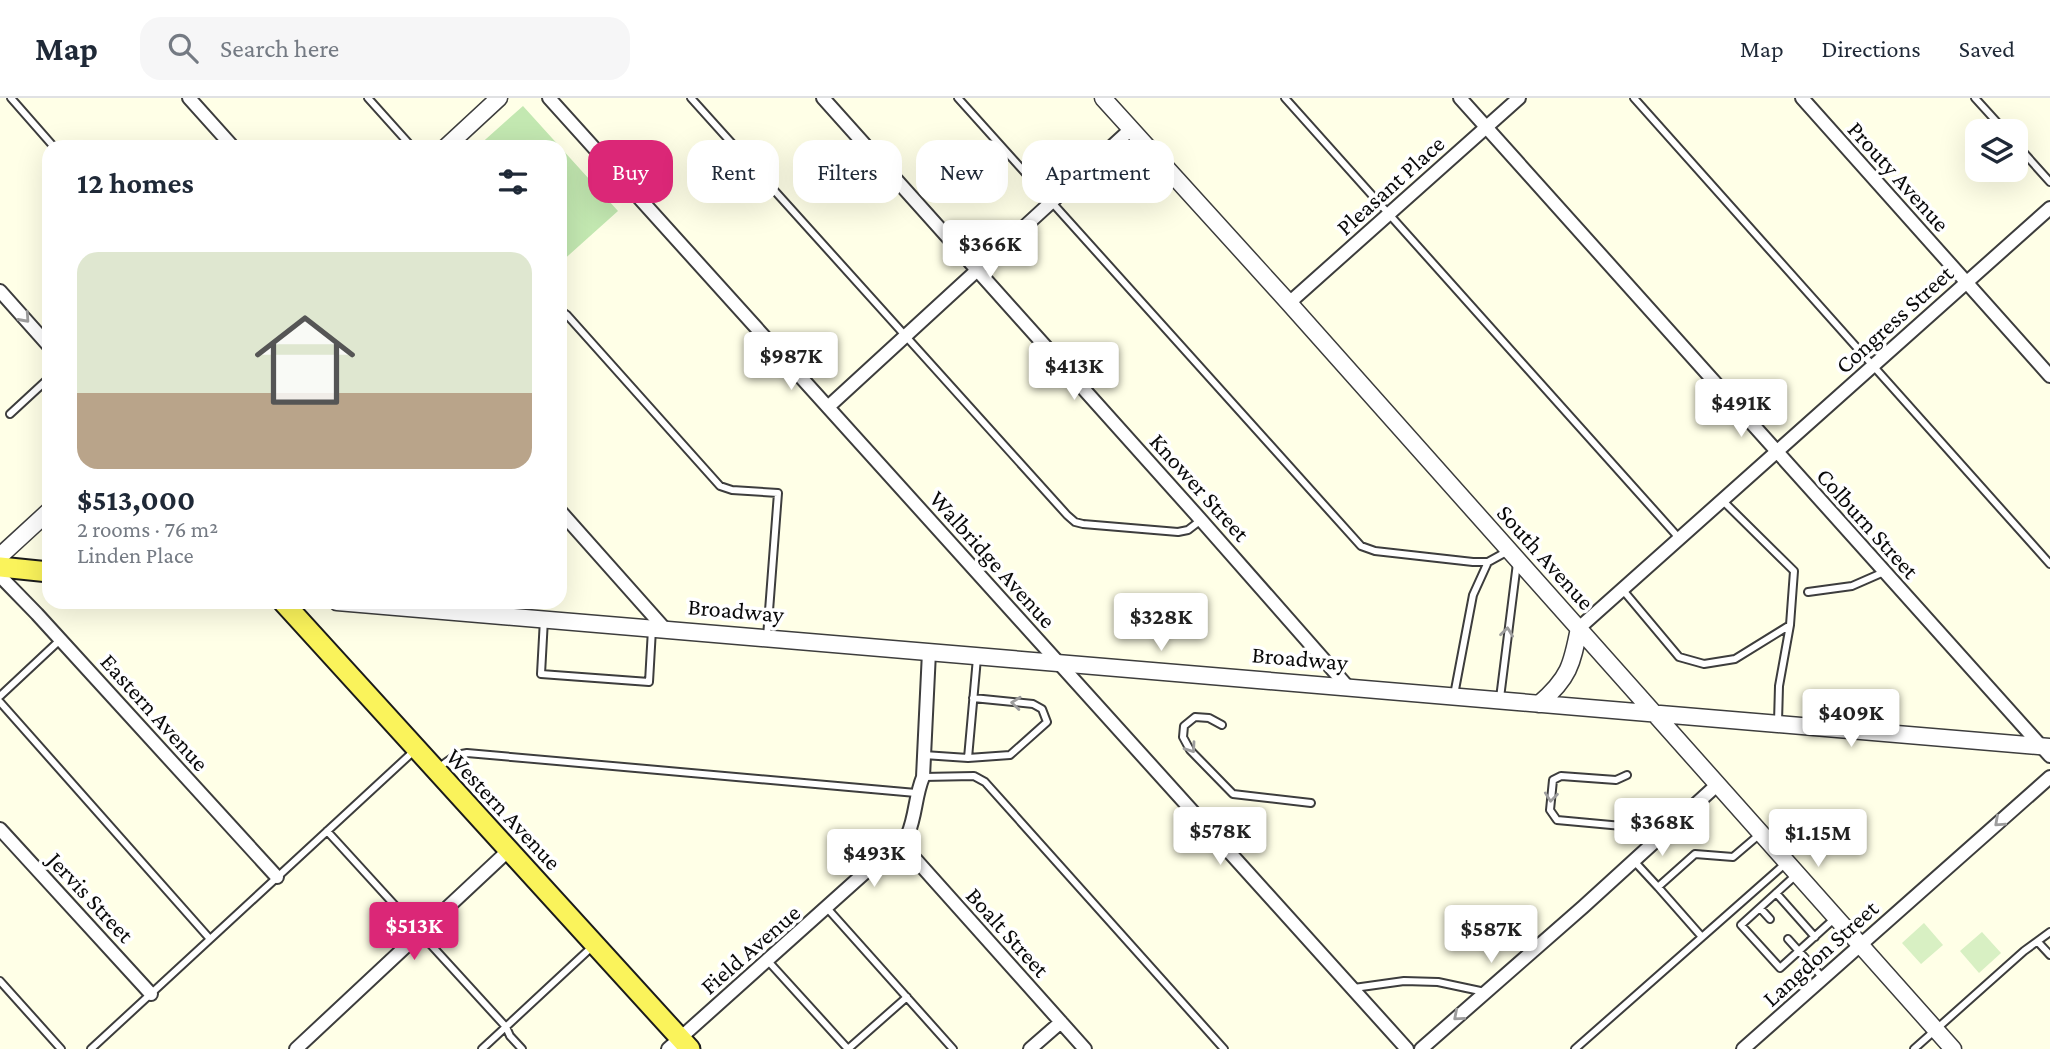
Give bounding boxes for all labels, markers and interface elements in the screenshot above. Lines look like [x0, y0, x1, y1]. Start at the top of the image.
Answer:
search box [140, 17, 630, 80]
icon: search [164, 29, 202, 67]
text: Map [35, 30, 98, 67]
text: Search here [220, 34, 339, 63]
text: Map [1740, 35, 1784, 62]
text: Directions [1822, 35, 1921, 62]
text: Saved [1959, 35, 2015, 62]
street label: Prouty Avenue [1843, 115, 1955, 237]
map controls [1965, 119, 2028, 182]
button: layers [1965, 119, 2028, 182]
street label: Pleasant Place [1331, 130, 1449, 240]
chip: Buy [588, 140, 673, 203]
chip: Rent [687, 140, 779, 203]
chip: Filters [793, 140, 902, 203]
chip: New [916, 140, 1008, 203]
chip: Apartment [1022, 140, 1174, 203]
icon: filters [494, 163, 532, 201]
text: 12 homes [77, 166, 194, 199]
pin: $366K [941, 220, 1039, 280]
text: $366K [959, 230, 1021, 256]
street label: Congress Street [1830, 259, 1959, 379]
icon: home [242, 297, 368, 423]
one-way arrow [16, 310, 29, 323]
pin: $987K [742, 332, 840, 392]
text: $987K [760, 342, 822, 368]
pin: $413K [1025, 342, 1123, 402]
text: $413K [1045, 352, 1103, 378]
pin: $491K [1692, 380, 1790, 439]
text: $491K [1711, 389, 1771, 415]
street label: Knower Street [1145, 428, 1256, 547]
street label: Colburn Street [1811, 462, 1925, 585]
text: $513,000 [77, 483, 195, 516]
street label: Walbridge Avenue [924, 485, 1062, 633]
street label: South Avenue [1492, 499, 1600, 615]
text: 2 rooms · 76 m² [77, 516, 218, 542]
text: Linden Place [77, 542, 194, 568]
street label: Broadway [687, 592, 786, 628]
pin: $328K [1112, 594, 1210, 653]
text: $328K [1130, 603, 1192, 629]
one-way arrow [1500, 626, 1515, 638]
street label: Broadway [1251, 640, 1350, 676]
street label: Eastern Avenue [95, 648, 215, 776]
pin: $409K [1802, 690, 1900, 749]
one-way arrow [1010, 695, 1021, 710]
text: $409K [1818, 699, 1884, 725]
one-way arrow [1183, 740, 1195, 753]
street label: Western Avenue [441, 743, 567, 875]
one-way arrow [1544, 791, 1559, 802]
pin: $368K [1613, 798, 1711, 858]
pin: $578K [1171, 808, 1269, 867]
text: $368K [1630, 808, 1694, 834]
pin: $1.15M [1761, 810, 1875, 869]
one-way arrow [1994, 814, 2007, 826]
text: $578K [1189, 817, 1251, 843]
text: $1.15M [1785, 819, 1851, 845]
pin: $493K [825, 830, 923, 889]
text: $493K [843, 839, 905, 865]
street label: Jervis Street [41, 845, 140, 949]
street label: Boalt Street [961, 882, 1056, 983]
street label: Langdon Street [1757, 894, 1884, 1012]
street label: Field Avenue [695, 899, 805, 999]
pin: $513K [365, 902, 463, 962]
pin: $587K [1442, 906, 1540, 965]
text: $513K [385, 912, 443, 938]
text: $587K [1460, 915, 1522, 941]
one-way arrow [1453, 1008, 1466, 1021]

